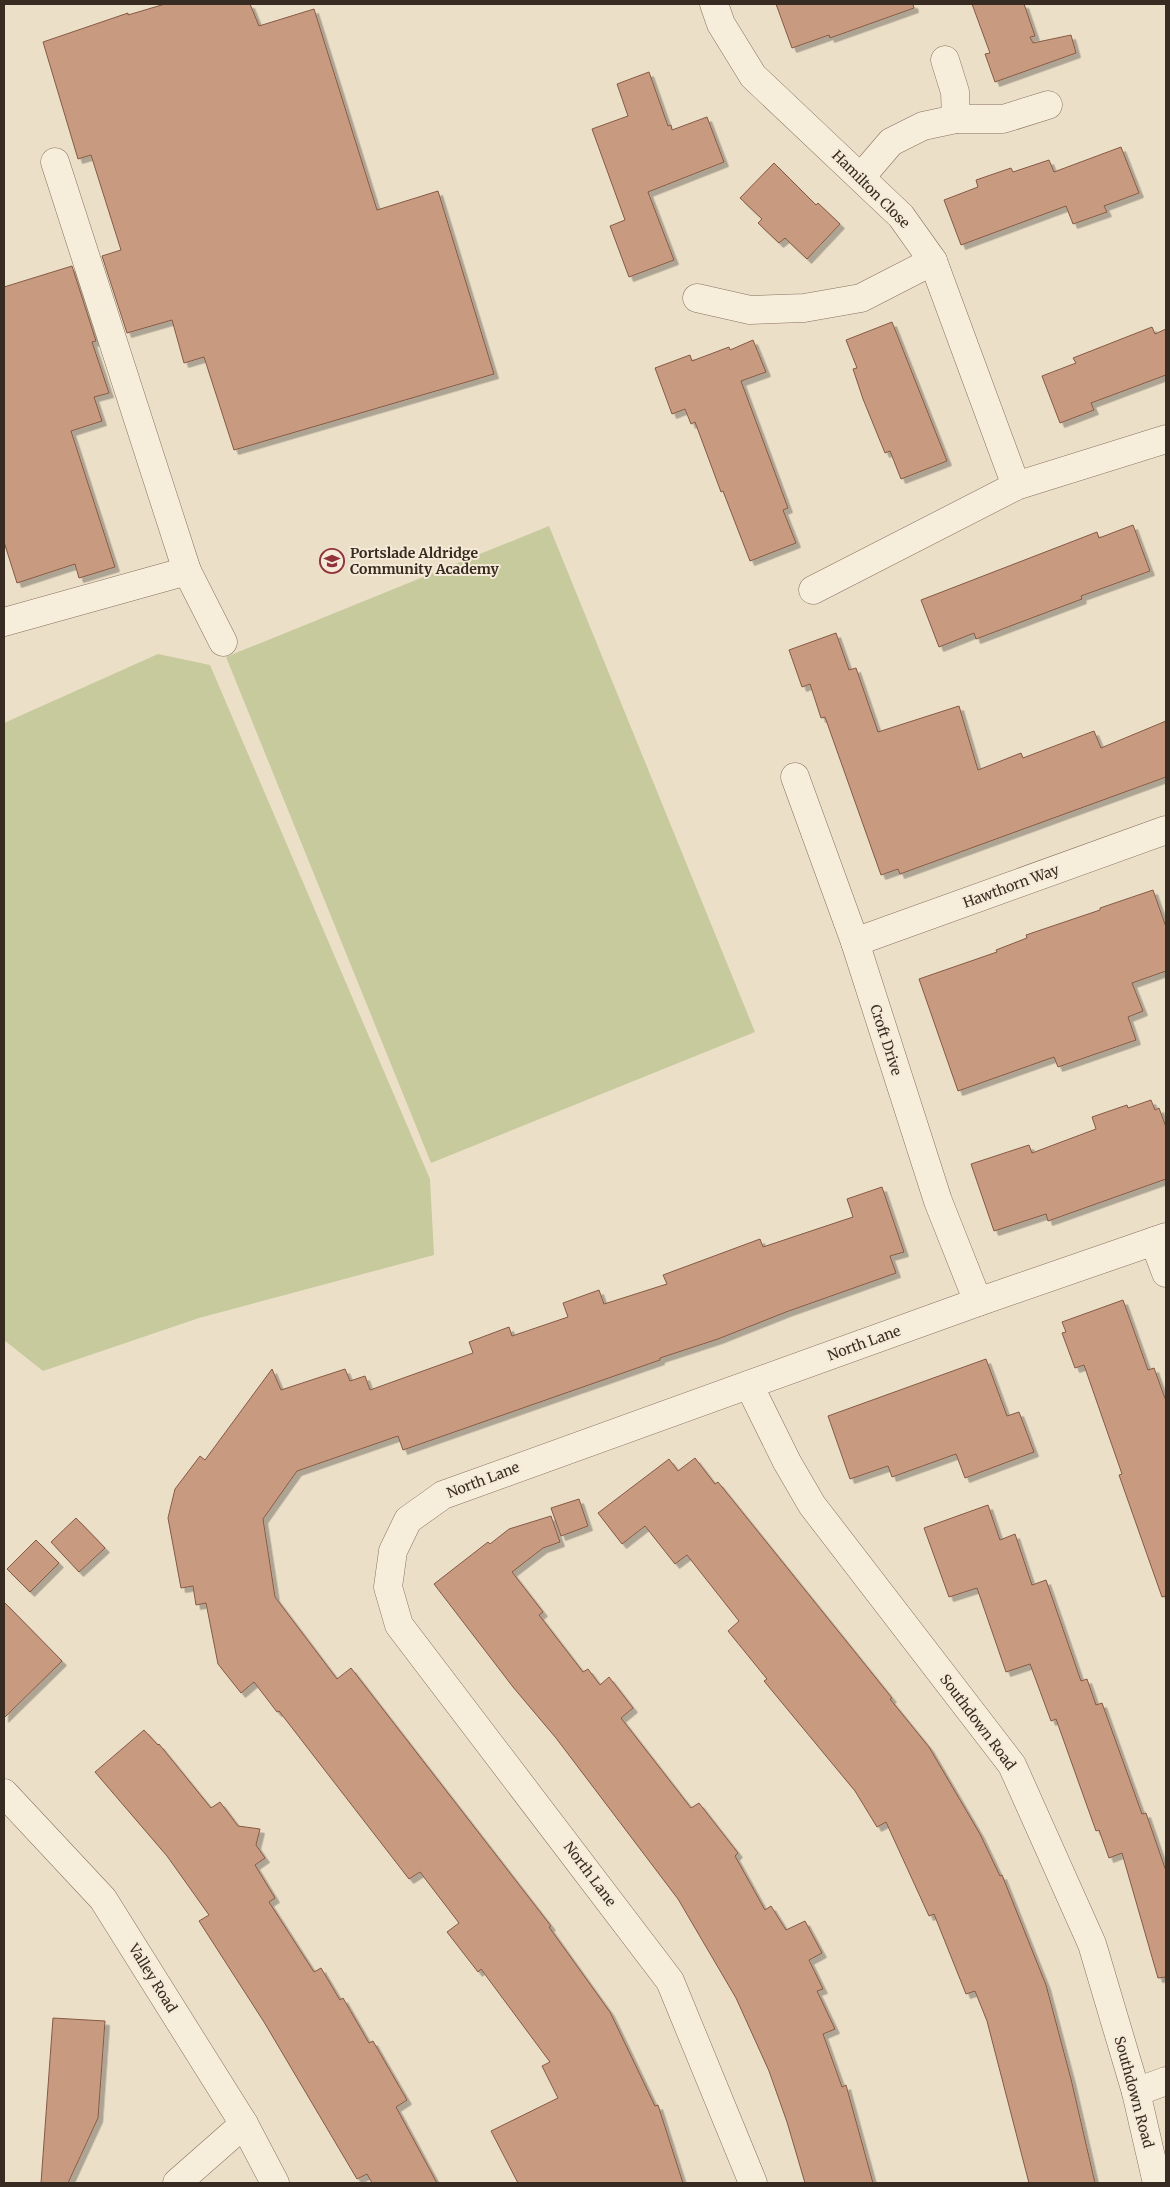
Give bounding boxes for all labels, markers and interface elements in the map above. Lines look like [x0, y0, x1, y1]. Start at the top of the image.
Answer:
street label: Hamilton Close [828, 146, 914, 232]
place label: Portslade Aldridge Community Academy [350, 544, 499, 578]
school or university icon: Portslade Aldridge Community Academy [319, 548, 345, 574]
street label: Hawthorn Way [960, 860, 1062, 912]
street label: Croft Drive [866, 1002, 906, 1078]
street label: North Lane [825, 1321, 903, 1365]
street label: North Lane [444, 1458, 522, 1502]
street label: Southdown Road [936, 1671, 1020, 1774]
street label: North Lane [560, 1838, 620, 1910]
street label: Valley Road [124, 1939, 181, 2016]
street label: Southdown Road [1110, 2034, 1158, 2151]

